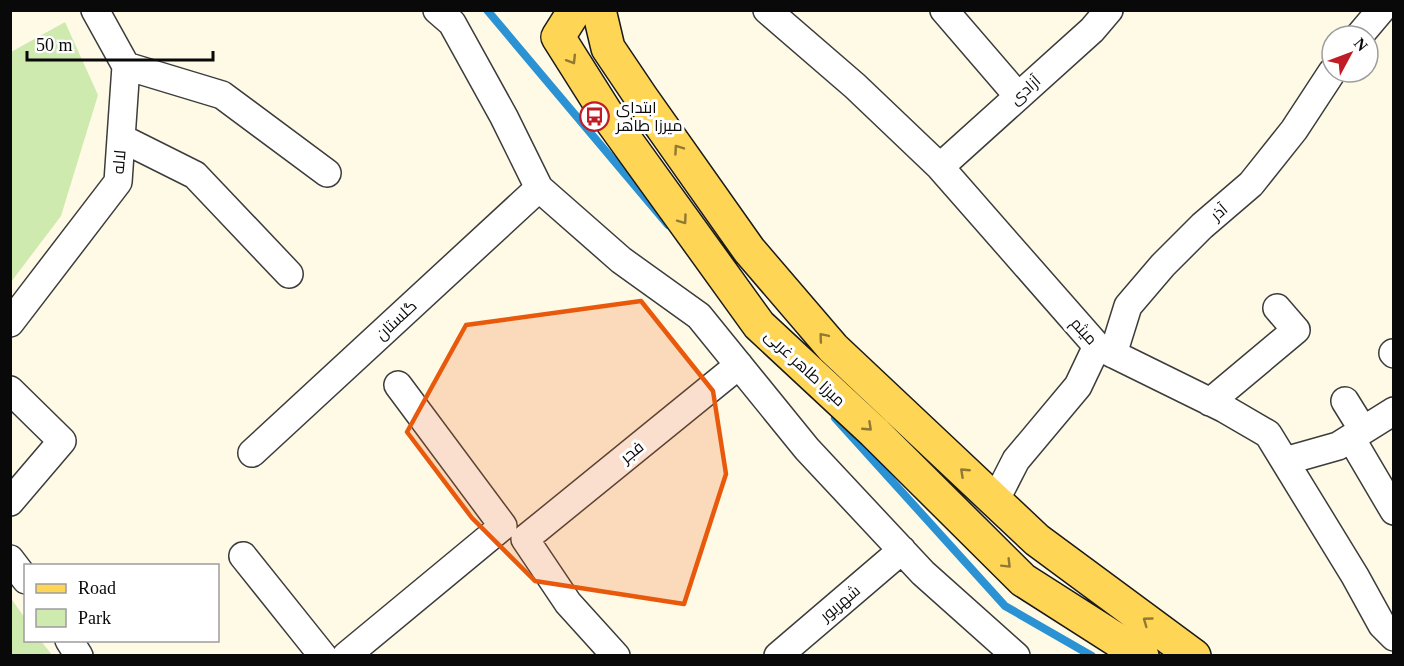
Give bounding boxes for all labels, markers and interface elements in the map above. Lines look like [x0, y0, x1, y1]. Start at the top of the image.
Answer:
scale bar [27, 24, 213, 62]
north arrow [1320, 24, 1380, 84]
text: 50 m [36, 35, 73, 55]
text: N [1351, 35, 1371, 55]
one-way arrow [565, 54, 577, 64]
street label: آزادی [1006, 72, 1045, 109]
place label: ابتدای میرزا طاهر [615, 99, 682, 135]
bus stop icon: ابتدای میرزا طاهر [579, 100, 611, 132]
one-way arrow [674, 145, 685, 156]
street label: لاله [109, 149, 129, 175]
street label: آذر [1207, 200, 1232, 225]
one-way arrow [676, 214, 687, 225]
street label: گلستان [372, 297, 421, 345]
street label: میثم [1065, 314, 1100, 350]
street label: میرزا طاهر غربی [760, 327, 849, 411]
one-way arrow [819, 333, 830, 344]
one-way arrow [862, 420, 872, 431]
street label: فجر [616, 438, 647, 468]
one-way arrow [960, 468, 971, 479]
one-way arrow [999, 557, 1010, 568]
legend [24, 564, 219, 642]
text: Road [78, 578, 116, 598]
street label: شهریور [816, 582, 864, 627]
text: Park [78, 608, 111, 628]
one-way arrow [1143, 617, 1154, 628]

